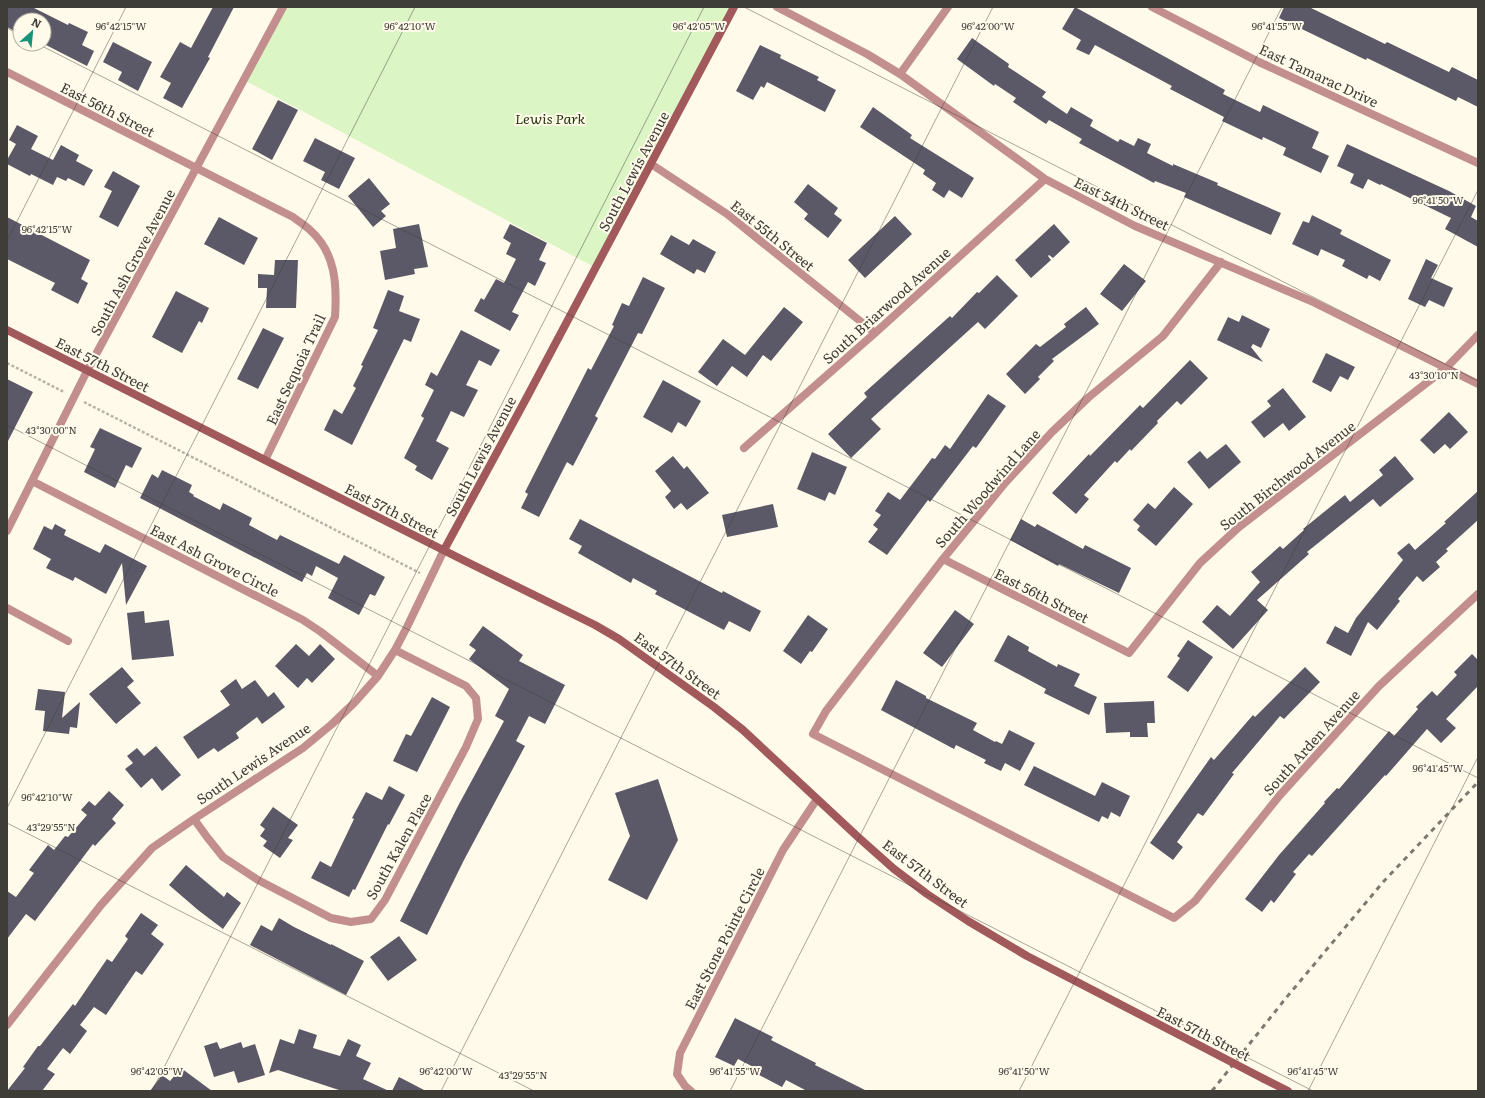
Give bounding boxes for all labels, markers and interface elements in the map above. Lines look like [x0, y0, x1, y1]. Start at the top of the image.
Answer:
north arrow [12, 12, 52, 52]
text: N [29, 13, 45, 31]
text: 96°42'15"W [96, 18, 146, 33]
text: 96°42'10"W [384, 18, 436, 33]
text: 96°42'05"W [673, 18, 725, 33]
text: 96°42'00"W [961, 18, 1015, 33]
text: 96°41'55"W [1252, 18, 1302, 33]
street label: East Tamarac Drive [1256, 39, 1382, 111]
street label: East 56th Street [57, 77, 159, 142]
street label: South Lewis Avenue [593, 107, 673, 235]
park label: Lewis Park [515, 108, 585, 128]
street label: East 54th Street [1071, 171, 1173, 235]
street label: South Ash Grove Avenue [85, 185, 179, 339]
text: 96°41'50"W [1412, 192, 1464, 207]
street label: East 55th Street [727, 195, 820, 275]
text: 96°42'15"W [22, 221, 72, 236]
street label: South Briarwood Avenue [818, 242, 954, 368]
street label: East Sequoia Trail [260, 310, 330, 428]
street label: East 57th Street [53, 332, 154, 396]
text: 43°30'10"N [1409, 367, 1459, 382]
street label: South Lewis Avenue [440, 392, 520, 520]
street label: South Birchwood Avenue [1215, 416, 1359, 534]
text: 43°30'00"N [25, 422, 77, 437]
street label: South Woodwind Lane [930, 424, 1044, 552]
street label: East 57th Street [342, 478, 443, 542]
street label: East Ash Grove Circle [147, 519, 283, 601]
street label: East 56th Street [991, 563, 1093, 628]
street label: East 57th Street [631, 627, 726, 704]
street label: South Arden Avenue [1258, 685, 1364, 799]
street label: South Lewis Avenue [192, 717, 314, 809]
text: 96°41'45"W [1413, 760, 1464, 775]
text: 96°42'10"W [21, 789, 73, 804]
street label: South Kalen Place [360, 789, 436, 903]
text: 43°29'55"N [26, 819, 76, 834]
street label: East 57th Street [879, 834, 973, 912]
street label: East Stone Pointe Circle [679, 863, 769, 1013]
street label: East 57th Street [1154, 1001, 1255, 1065]
text: 96°42'05"W [131, 1063, 183, 1078]
text: 96°42'00"W [419, 1063, 473, 1078]
text: 96°41'55"W [710, 1063, 760, 1078]
text: 96°41'50"W [998, 1063, 1050, 1078]
text: 96°41'45"W [1288, 1063, 1339, 1078]
text: 43°29'55"N [498, 1067, 548, 1082]

